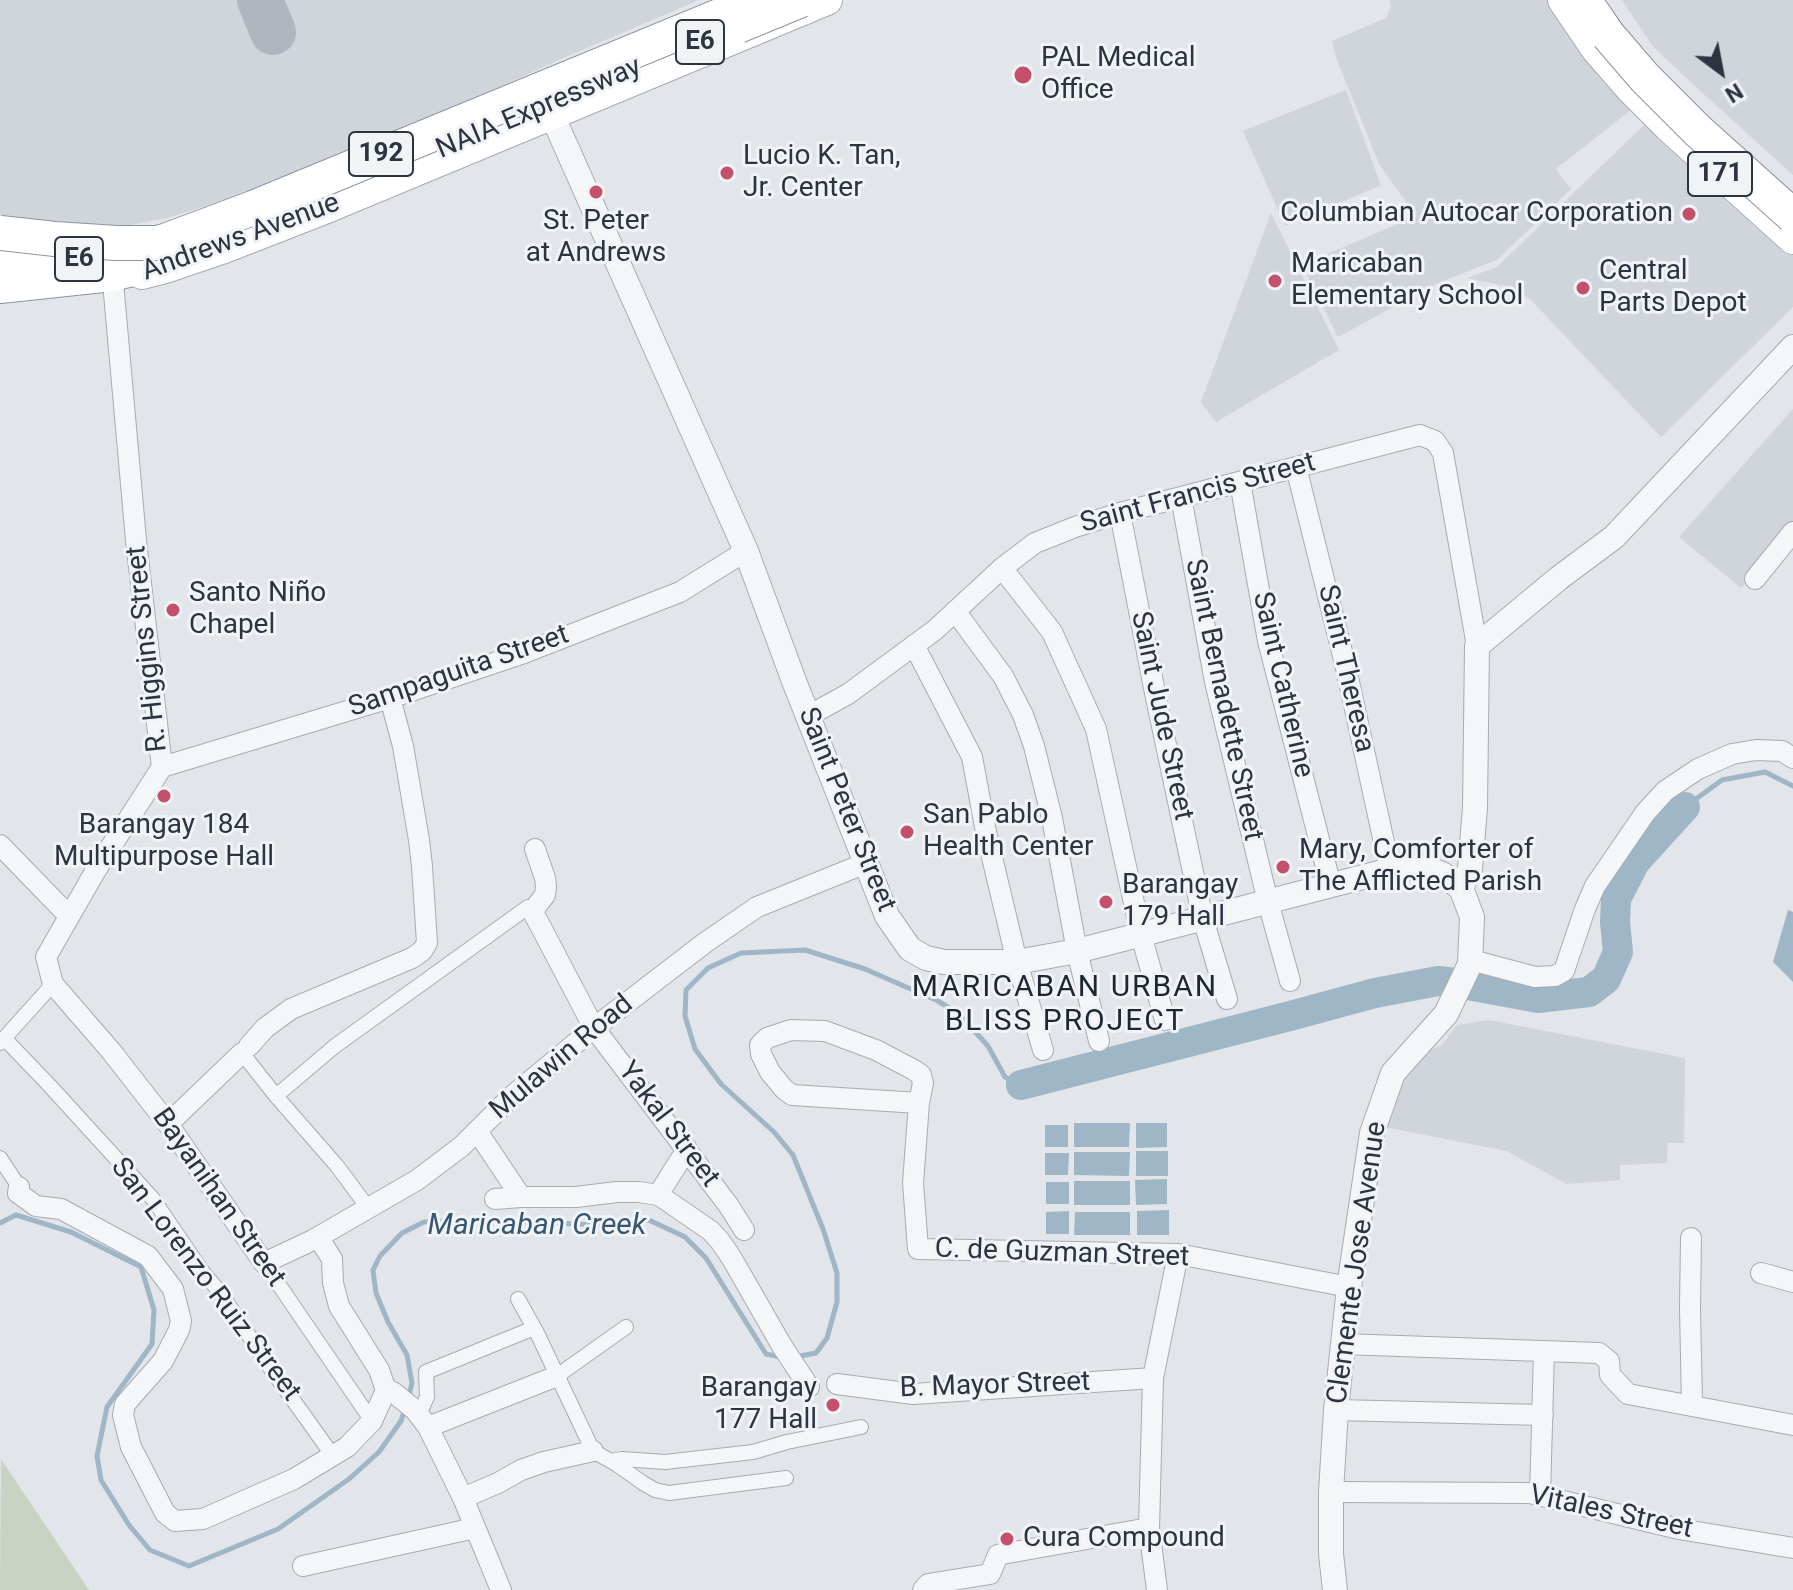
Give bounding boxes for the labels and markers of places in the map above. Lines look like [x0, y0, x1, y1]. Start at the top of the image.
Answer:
place label: PAL Medical Office [1041, 42, 1196, 108]
marker: PAL Medical Office [1012, 64, 1034, 86]
place label: Lucio K. Tan, Jr. Center [743, 140, 901, 206]
marker: Lucio K. Tan, Jr. Center [718, 164, 736, 182]
marker: St. Peter at Andrews [587, 183, 605, 201]
place label: Columbian Autocar Corporation [1280, 197, 1673, 231]
place label: St. Peter at Andrews [526, 205, 666, 271]
marker: Columbian Autocar Corporation [1680, 205, 1698, 223]
place label: Maricaban Elementary School [1291, 248, 1523, 314]
place label: Central Parts Depot [1599, 255, 1747, 321]
marker: Maricaban Elementary School [1266, 272, 1284, 290]
marker: Central Parts Depot [1574, 279, 1592, 297]
place label: Santo Niño Chapel [189, 577, 326, 643]
marker: Santo Niño Chapel [164, 601, 182, 619]
marker: Barangay 184 Multipurpose Hall [155, 787, 173, 805]
place label: San Pablo Health Center [923, 799, 1093, 865]
place label: Barangay 184 Multipurpose Hall [54, 809, 274, 875]
marker: San Pablo Health Center [898, 823, 916, 841]
place label: Mary, Comforter of The Afflicted Parish [1299, 834, 1542, 900]
marker: Mary, Comforter of The Afflicted Parish [1274, 858, 1292, 876]
place label: Barangay 179 Hall [1122, 869, 1238, 935]
marker: Barangay 179 Hall [1097, 893, 1115, 911]
place label: Barangay 177 Hall [701, 1372, 817, 1438]
marker: Barangay 177 Hall [824, 1396, 842, 1414]
place label: Cura Compound [1023, 1522, 1225, 1556]
marker: Cura Compound [998, 1530, 1016, 1548]

